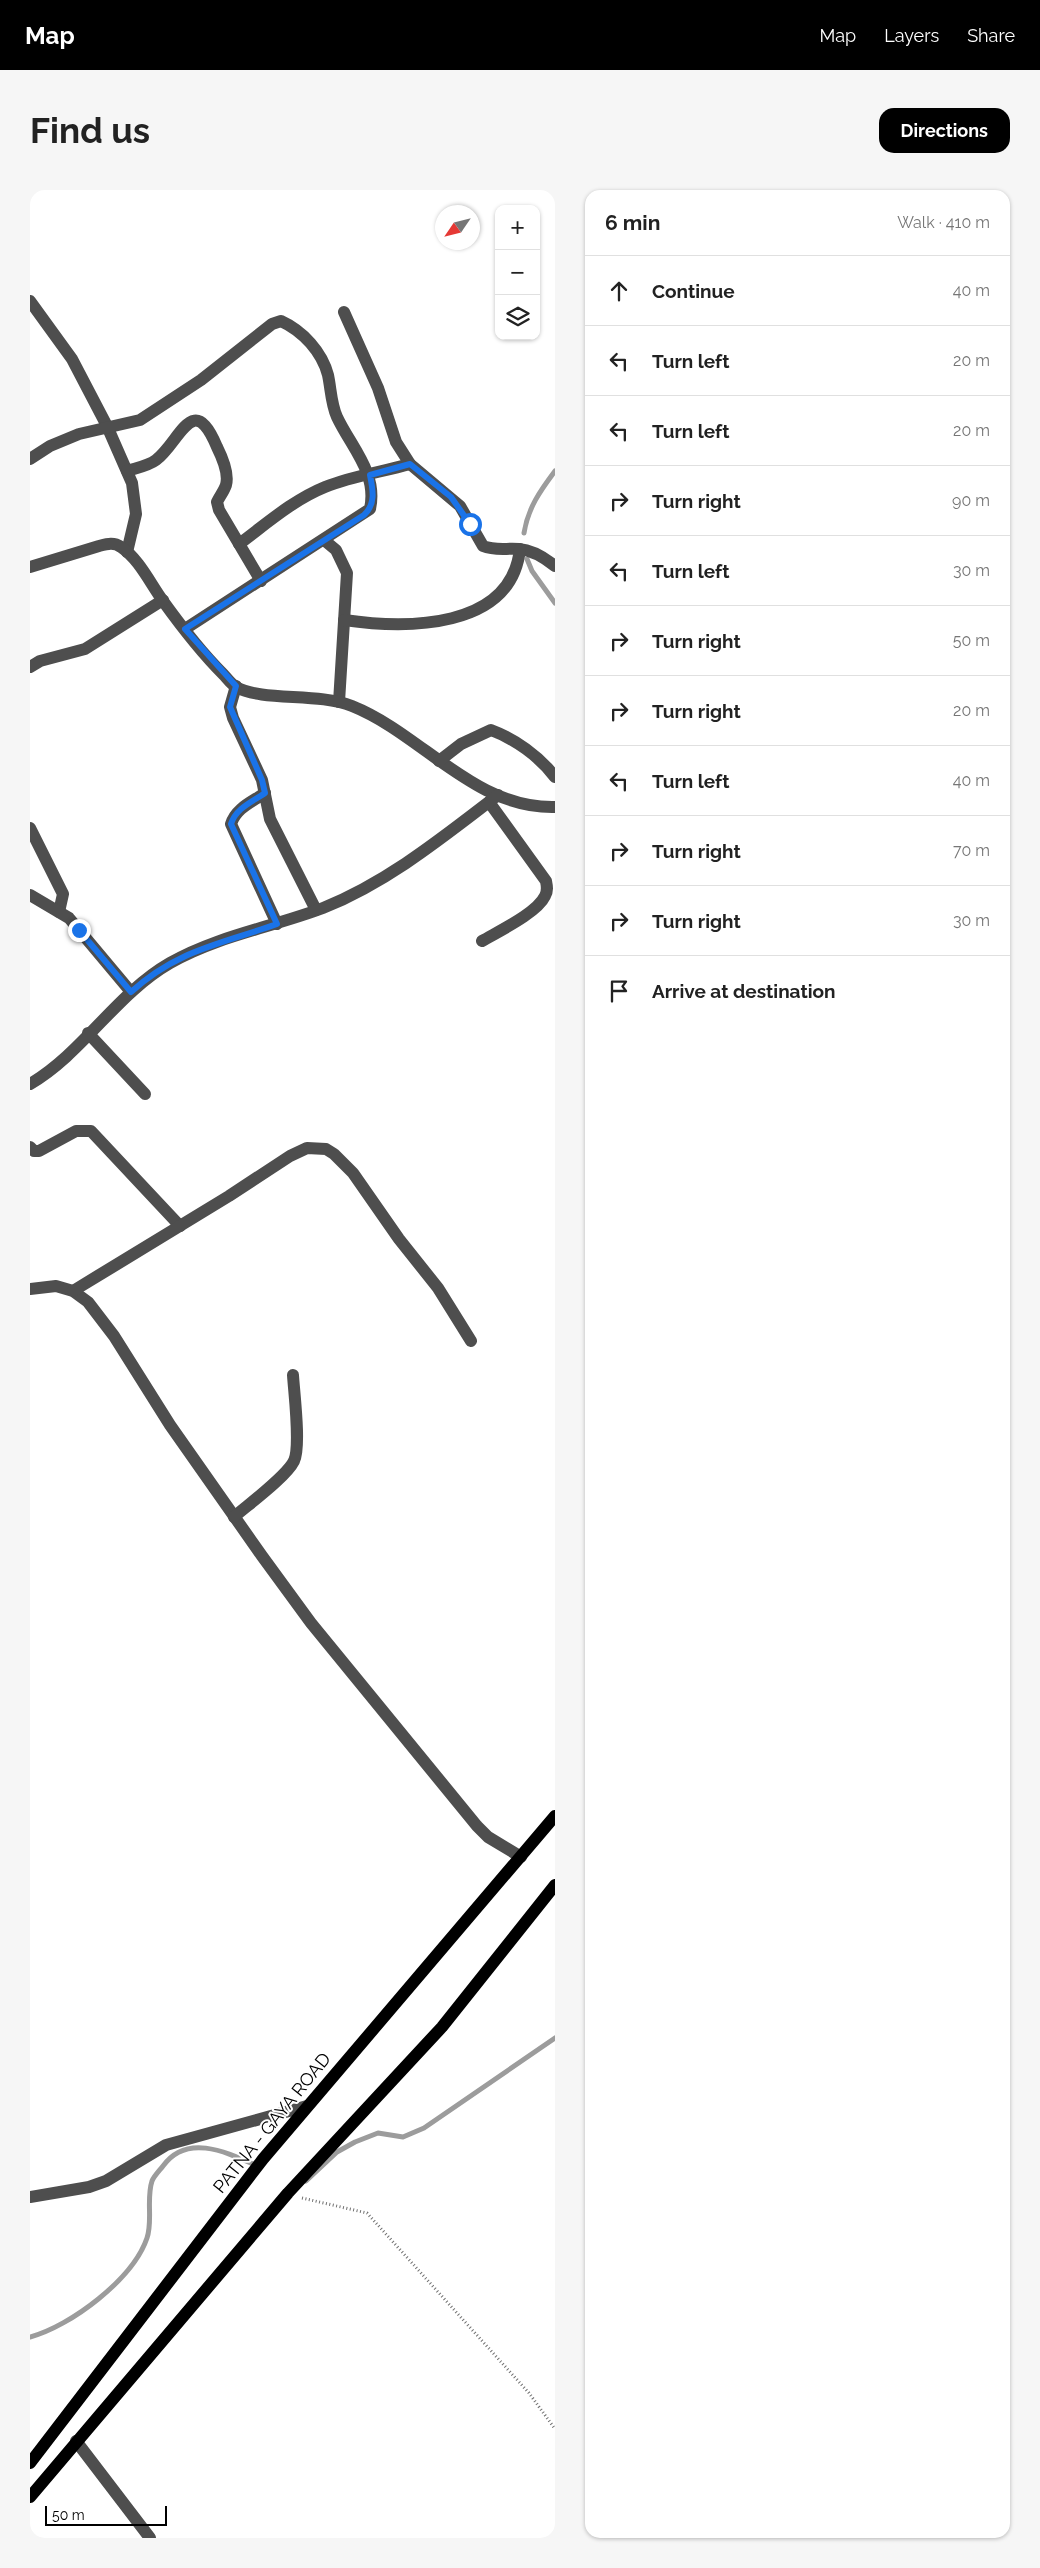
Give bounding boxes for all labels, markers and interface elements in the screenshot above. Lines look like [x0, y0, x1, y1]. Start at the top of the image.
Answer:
text: Map [25, 21, 75, 50]
text: Map [820, 25, 856, 46]
text: Layers [884, 25, 939, 46]
text: Share [967, 25, 1015, 46]
button: Directions [879, 108, 1010, 153]
text: Find us [30, 110, 150, 151]
north arrow [435, 205, 480, 250]
map controls [495, 205, 540, 340]
button: + [495, 205, 540, 250]
text: 6 min [605, 210, 660, 235]
text: Walk · 410 m [897, 213, 990, 232]
button: − [495, 250, 540, 295]
icon: ahead [605, 277, 633, 305]
text: Continue [652, 280, 735, 302]
text: 40 m [953, 281, 990, 300]
button: layers [495, 295, 540, 340]
icon: left [605, 347, 633, 375]
text: Turn left [652, 350, 729, 372]
text: 20 m [953, 351, 990, 370]
icon: left [605, 417, 633, 445]
text: Turn left [652, 420, 729, 442]
text: 20 m [953, 421, 990, 440]
icon: right [605, 487, 633, 515]
text: Turn right [652, 490, 741, 512]
text: 90 m [952, 491, 990, 510]
route start [459, 513, 482, 536]
icon: left [605, 557, 633, 585]
text: Turn left [652, 560, 729, 582]
text: 30 m [953, 561, 990, 580]
icon: right [605, 627, 633, 655]
text: Turn right [652, 630, 741, 652]
text: 50 m [953, 631, 990, 650]
icon: right [605, 697, 633, 725]
text: Turn right [652, 700, 741, 722]
text: 20 m [953, 701, 990, 720]
icon: left [605, 767, 633, 795]
text: Turn left [652, 770, 729, 792]
text: 40 m [953, 771, 990, 790]
icon: right [605, 837, 633, 865]
text: Turn right [652, 840, 741, 862]
text: 70 m [953, 841, 990, 860]
icon: right [605, 907, 633, 935]
text: Turn right [652, 910, 741, 932]
text: 30 m [953, 911, 990, 930]
route end [68, 919, 91, 942]
icon: arrive [605, 977, 633, 1005]
text: Arrive at destination [652, 980, 836, 1002]
street label: PATNA - GAYA ROAD [209, 2048, 335, 2197]
scale bar [45, 2503, 168, 2526]
text: 50 m [52, 2507, 85, 2523]

